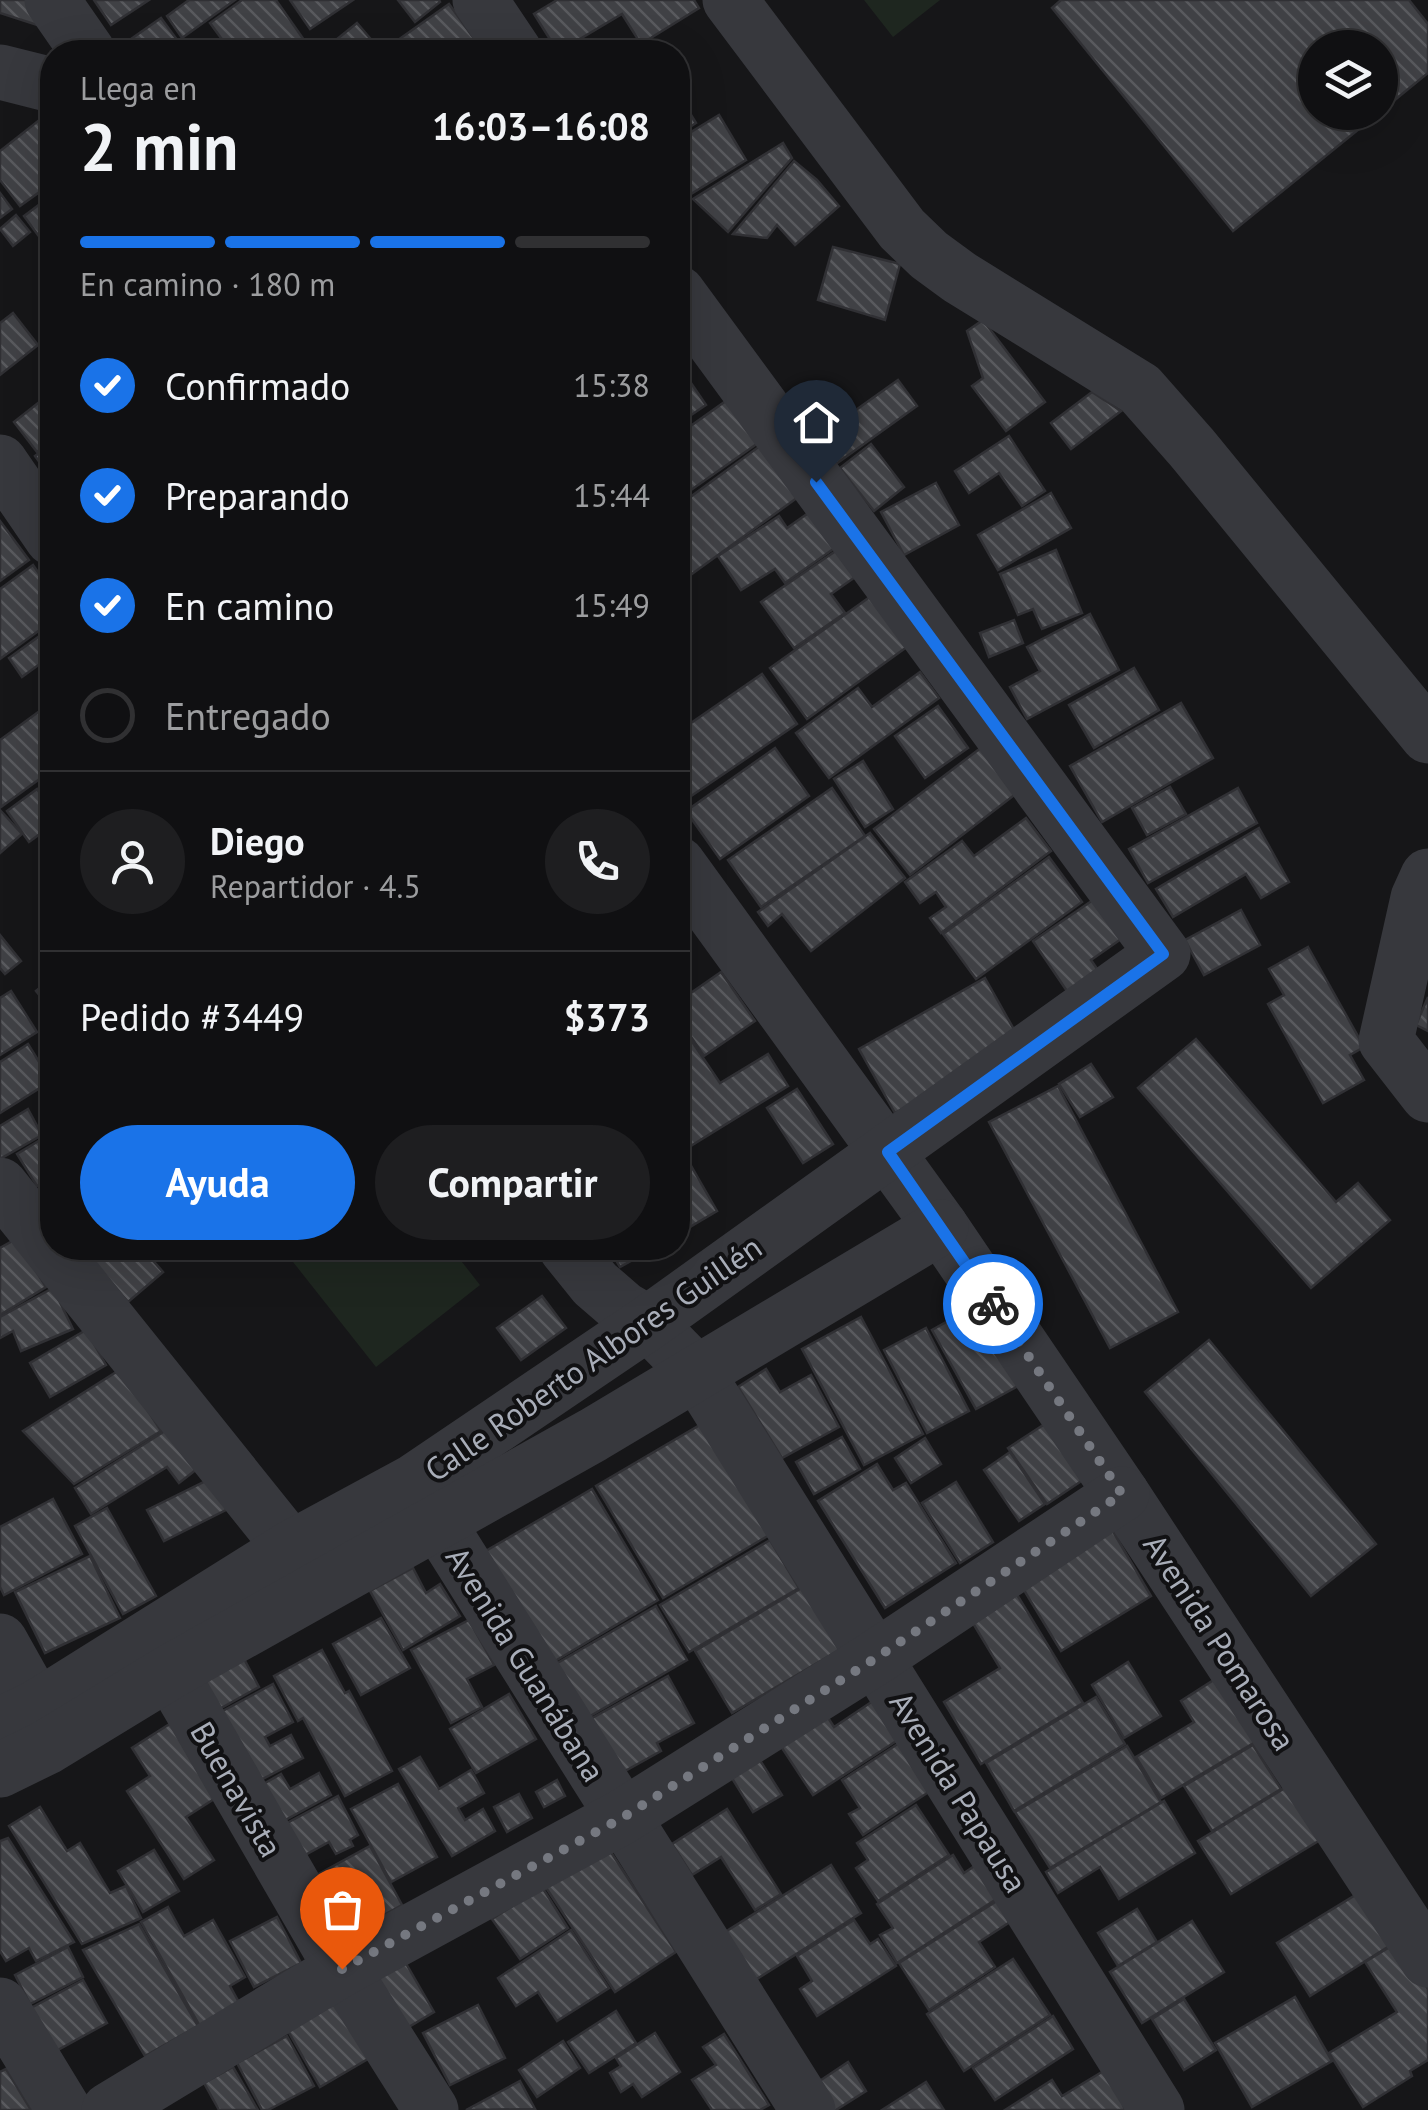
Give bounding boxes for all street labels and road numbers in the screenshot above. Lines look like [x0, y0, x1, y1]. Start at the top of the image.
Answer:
street label: Calle Roberto Albores Guillén [416, 1226, 770, 1490]
street label: Avenida Pomarosa [1134, 1526, 1306, 1758]
street label: Avenida Guanábana [437, 1539, 615, 1789]
street label: Avenida Papausa [880, 1684, 1038, 1900]
street label: Buenavista [181, 1714, 293, 1864]

